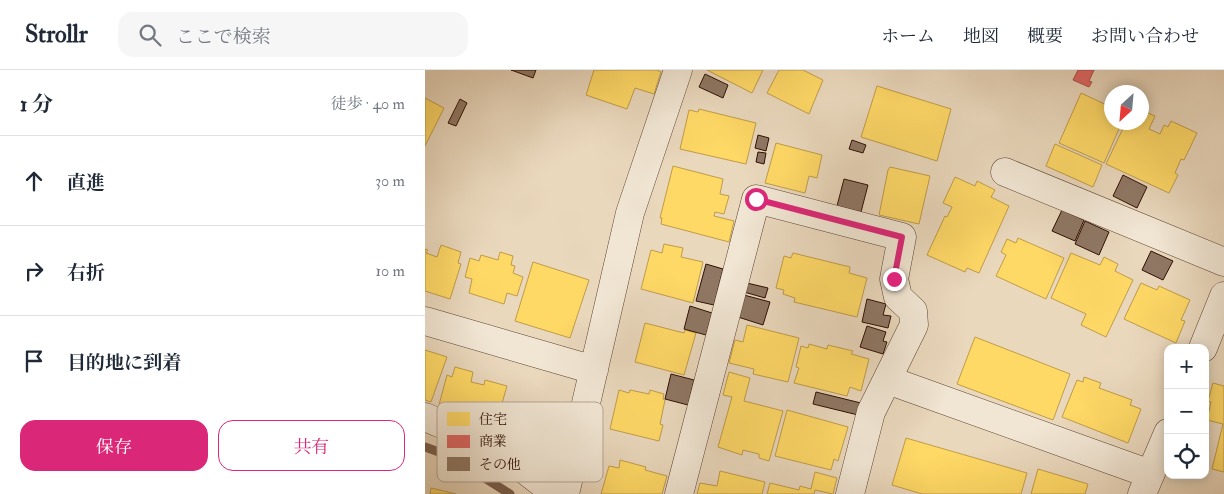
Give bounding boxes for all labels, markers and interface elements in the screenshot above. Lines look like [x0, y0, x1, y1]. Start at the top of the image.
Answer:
search box [118, 12, 468, 57]
text: Strollr [25, 19, 88, 50]
icon: search [136, 21, 164, 49]
text: ここで検索 [176, 25, 271, 49]
text: ホーム [881, 25, 935, 48]
text: 地図 [963, 25, 999, 48]
text: 概要 [1027, 25, 1063, 48]
text: お問い合わせ [1091, 25, 1199, 48]
north arrow [1104, 85, 1149, 130]
text: 1 分 [20, 91, 53, 118]
text: 徒歩 · 40 m [331, 94, 405, 114]
icon: ahead [20, 167, 48, 195]
text: 直進 [67, 171, 105, 195]
text: 30 m [375, 171, 405, 191]
route start [745, 188, 768, 211]
icon: right [20, 257, 48, 285]
text: 右折 [67, 261, 105, 285]
text: 10 m [375, 261, 405, 281]
route end [883, 268, 906, 291]
map controls [1164, 344, 1209, 479]
button: + [1164, 344, 1209, 389]
icon: arrive [20, 347, 48, 375]
text: 目的地に到着 [67, 351, 181, 375]
button: − [1164, 389, 1209, 434]
legend [437, 402, 603, 482]
text: 住宅 [479, 411, 507, 428]
button: 保存 [20, 420, 208, 471]
button: 共有 [218, 420, 405, 471]
text: 商業 [479, 433, 507, 450]
button: locate [1164, 434, 1209, 479]
text: その他 [479, 456, 521, 473]

